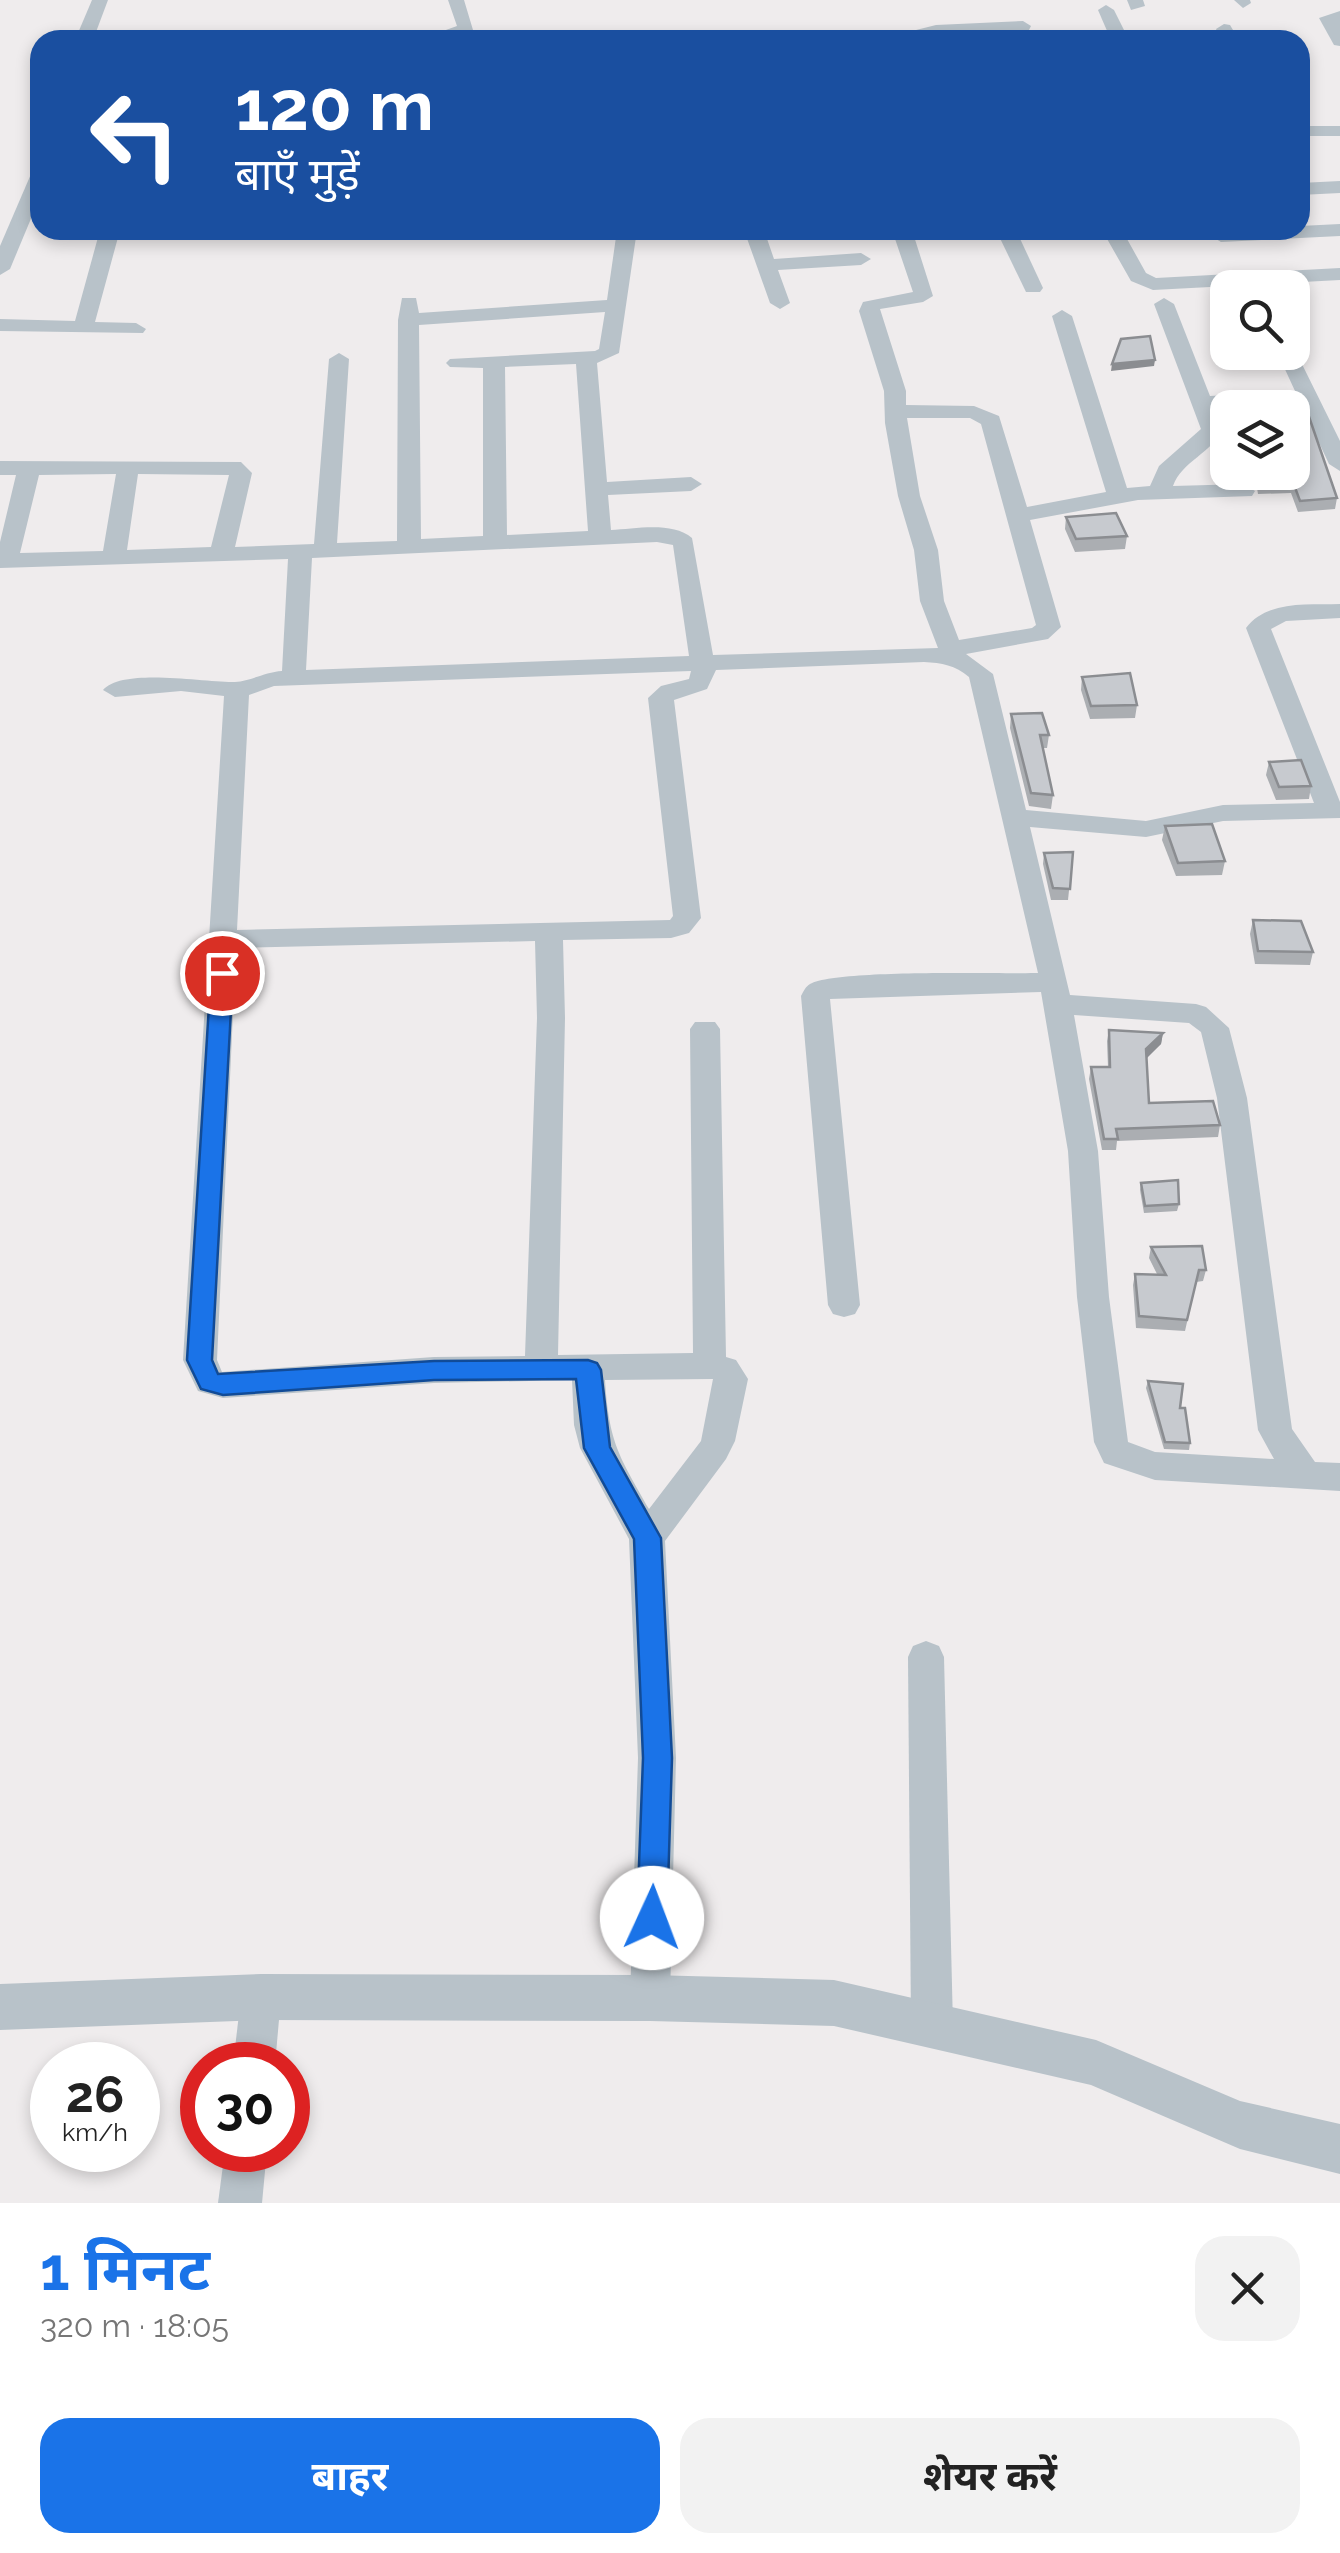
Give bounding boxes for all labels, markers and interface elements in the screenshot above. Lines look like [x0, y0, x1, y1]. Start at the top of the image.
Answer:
text: 120 m [235, 64, 434, 146]
icon: left [70, 70, 200, 200]
text: बाएँ मुड़ें [235, 148, 360, 201]
map controls [1210, 270, 1310, 490]
button: search [1210, 270, 1310, 370]
button: layers [1210, 390, 1310, 490]
pin [180, 931, 265, 1016]
icon: arrive [195, 946, 250, 1001]
position arrow [600, 1866, 704, 1970]
speed limit sign: 30 [180, 2042, 310, 2172]
text: 26 [66, 2065, 124, 2124]
text: km/h [62, 2117, 128, 2147]
text: 1 मिनट [40, 2234, 210, 2304]
button: close [1195, 2236, 1300, 2341]
text: 320 m · 18:05 [40, 2307, 229, 2344]
button: बाहर [40, 2418, 660, 2533]
button: शेयर करें [680, 2418, 1300, 2533]

